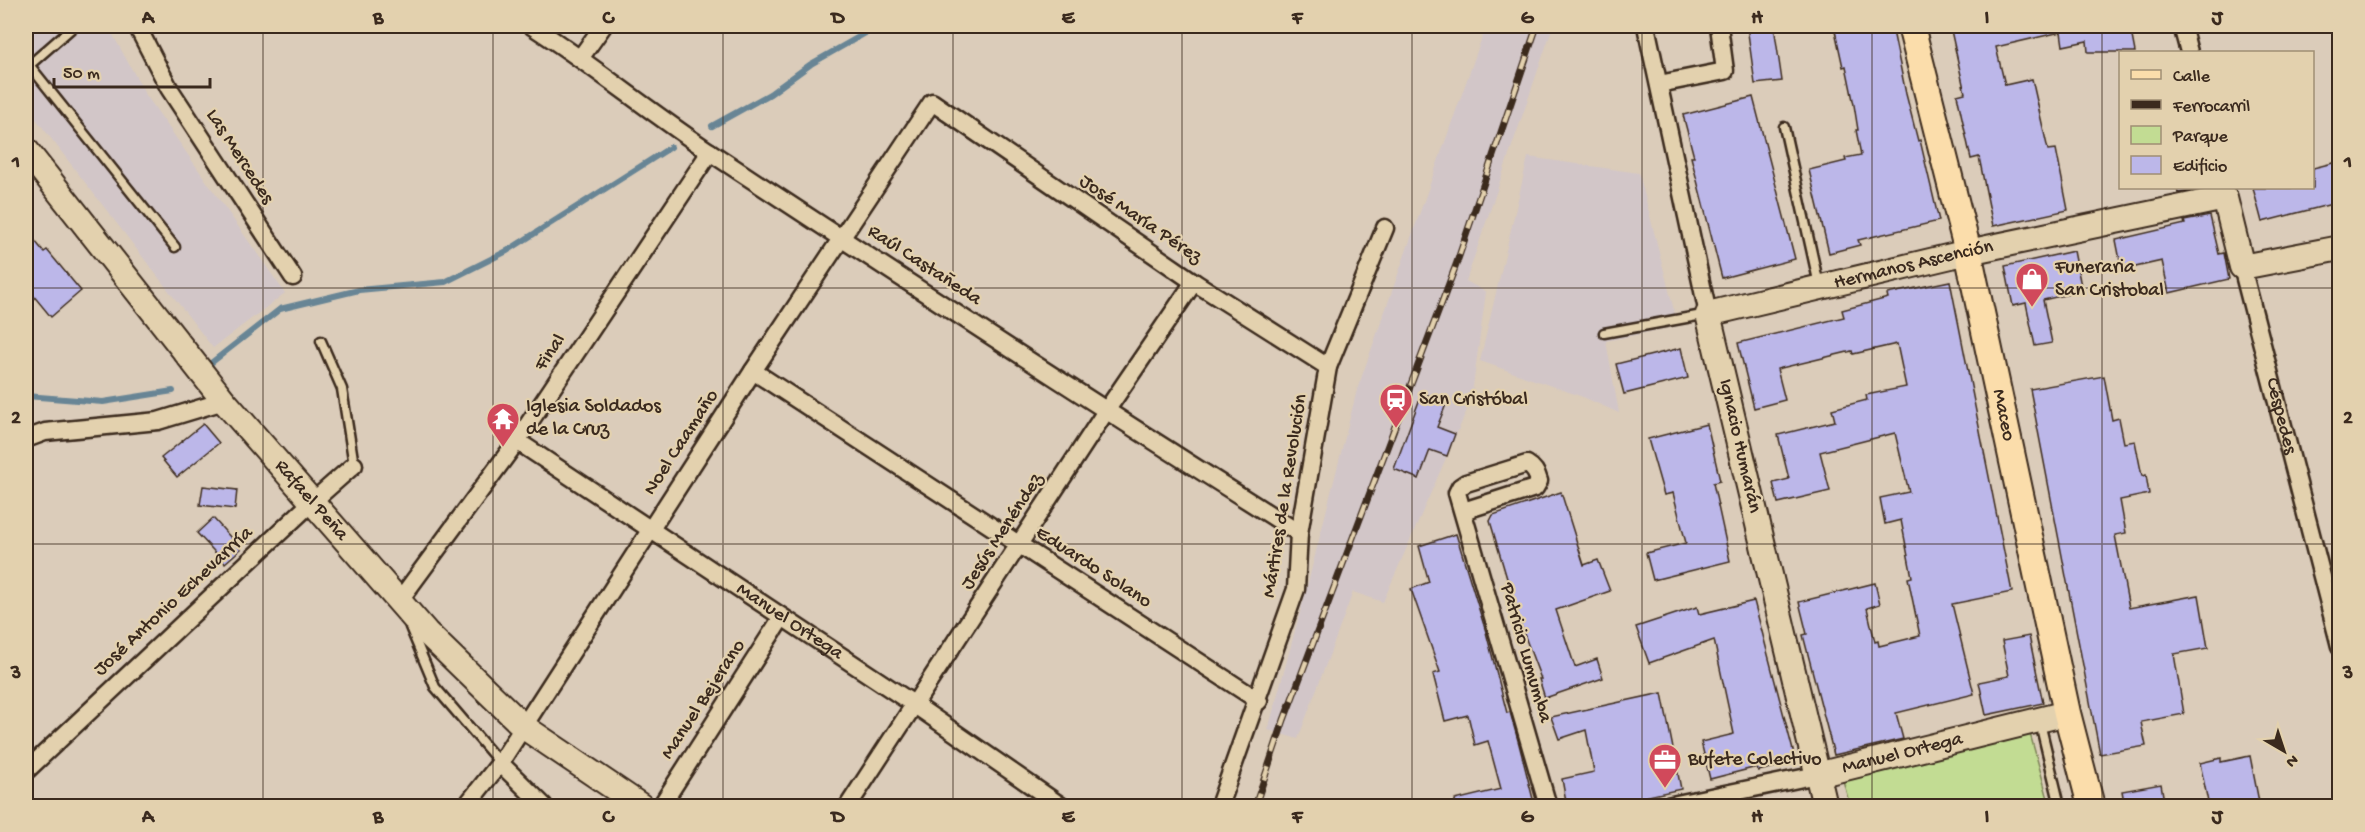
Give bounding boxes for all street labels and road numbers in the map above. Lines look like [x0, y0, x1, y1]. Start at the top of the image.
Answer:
street label: Las Mercedes [200, 105, 278, 209]
street label: José María Pérez [1074, 170, 1207, 270]
street label: Raúl Castañeda [863, 221, 986, 312]
street label: Hermanos Ascención [1832, 235, 1996, 295]
street label: Final [530, 330, 572, 377]
street label: Céspedes [2260, 375, 2302, 457]
street label: Ignacio Humarán [1712, 377, 1766, 516]
street label: Noel Caamaño [639, 386, 725, 500]
street label: Maceo [1986, 387, 2020, 443]
street label: Mártires de la Revolución [1259, 392, 1314, 599]
street label: Rafael Peña [269, 455, 353, 547]
street label: Jesús Menéndez [957, 468, 1050, 595]
street label: José Antonio Echevarrría [90, 522, 259, 682]
street label: Eduardo Solano [1031, 522, 1155, 614]
street label: Manuel Ortega [732, 578, 848, 666]
street label: Patricio Lumumba [1494, 580, 1556, 726]
street label: Manuel Bejerano [657, 636, 751, 764]
street label: Manuel Ortega [1840, 728, 1966, 780]

